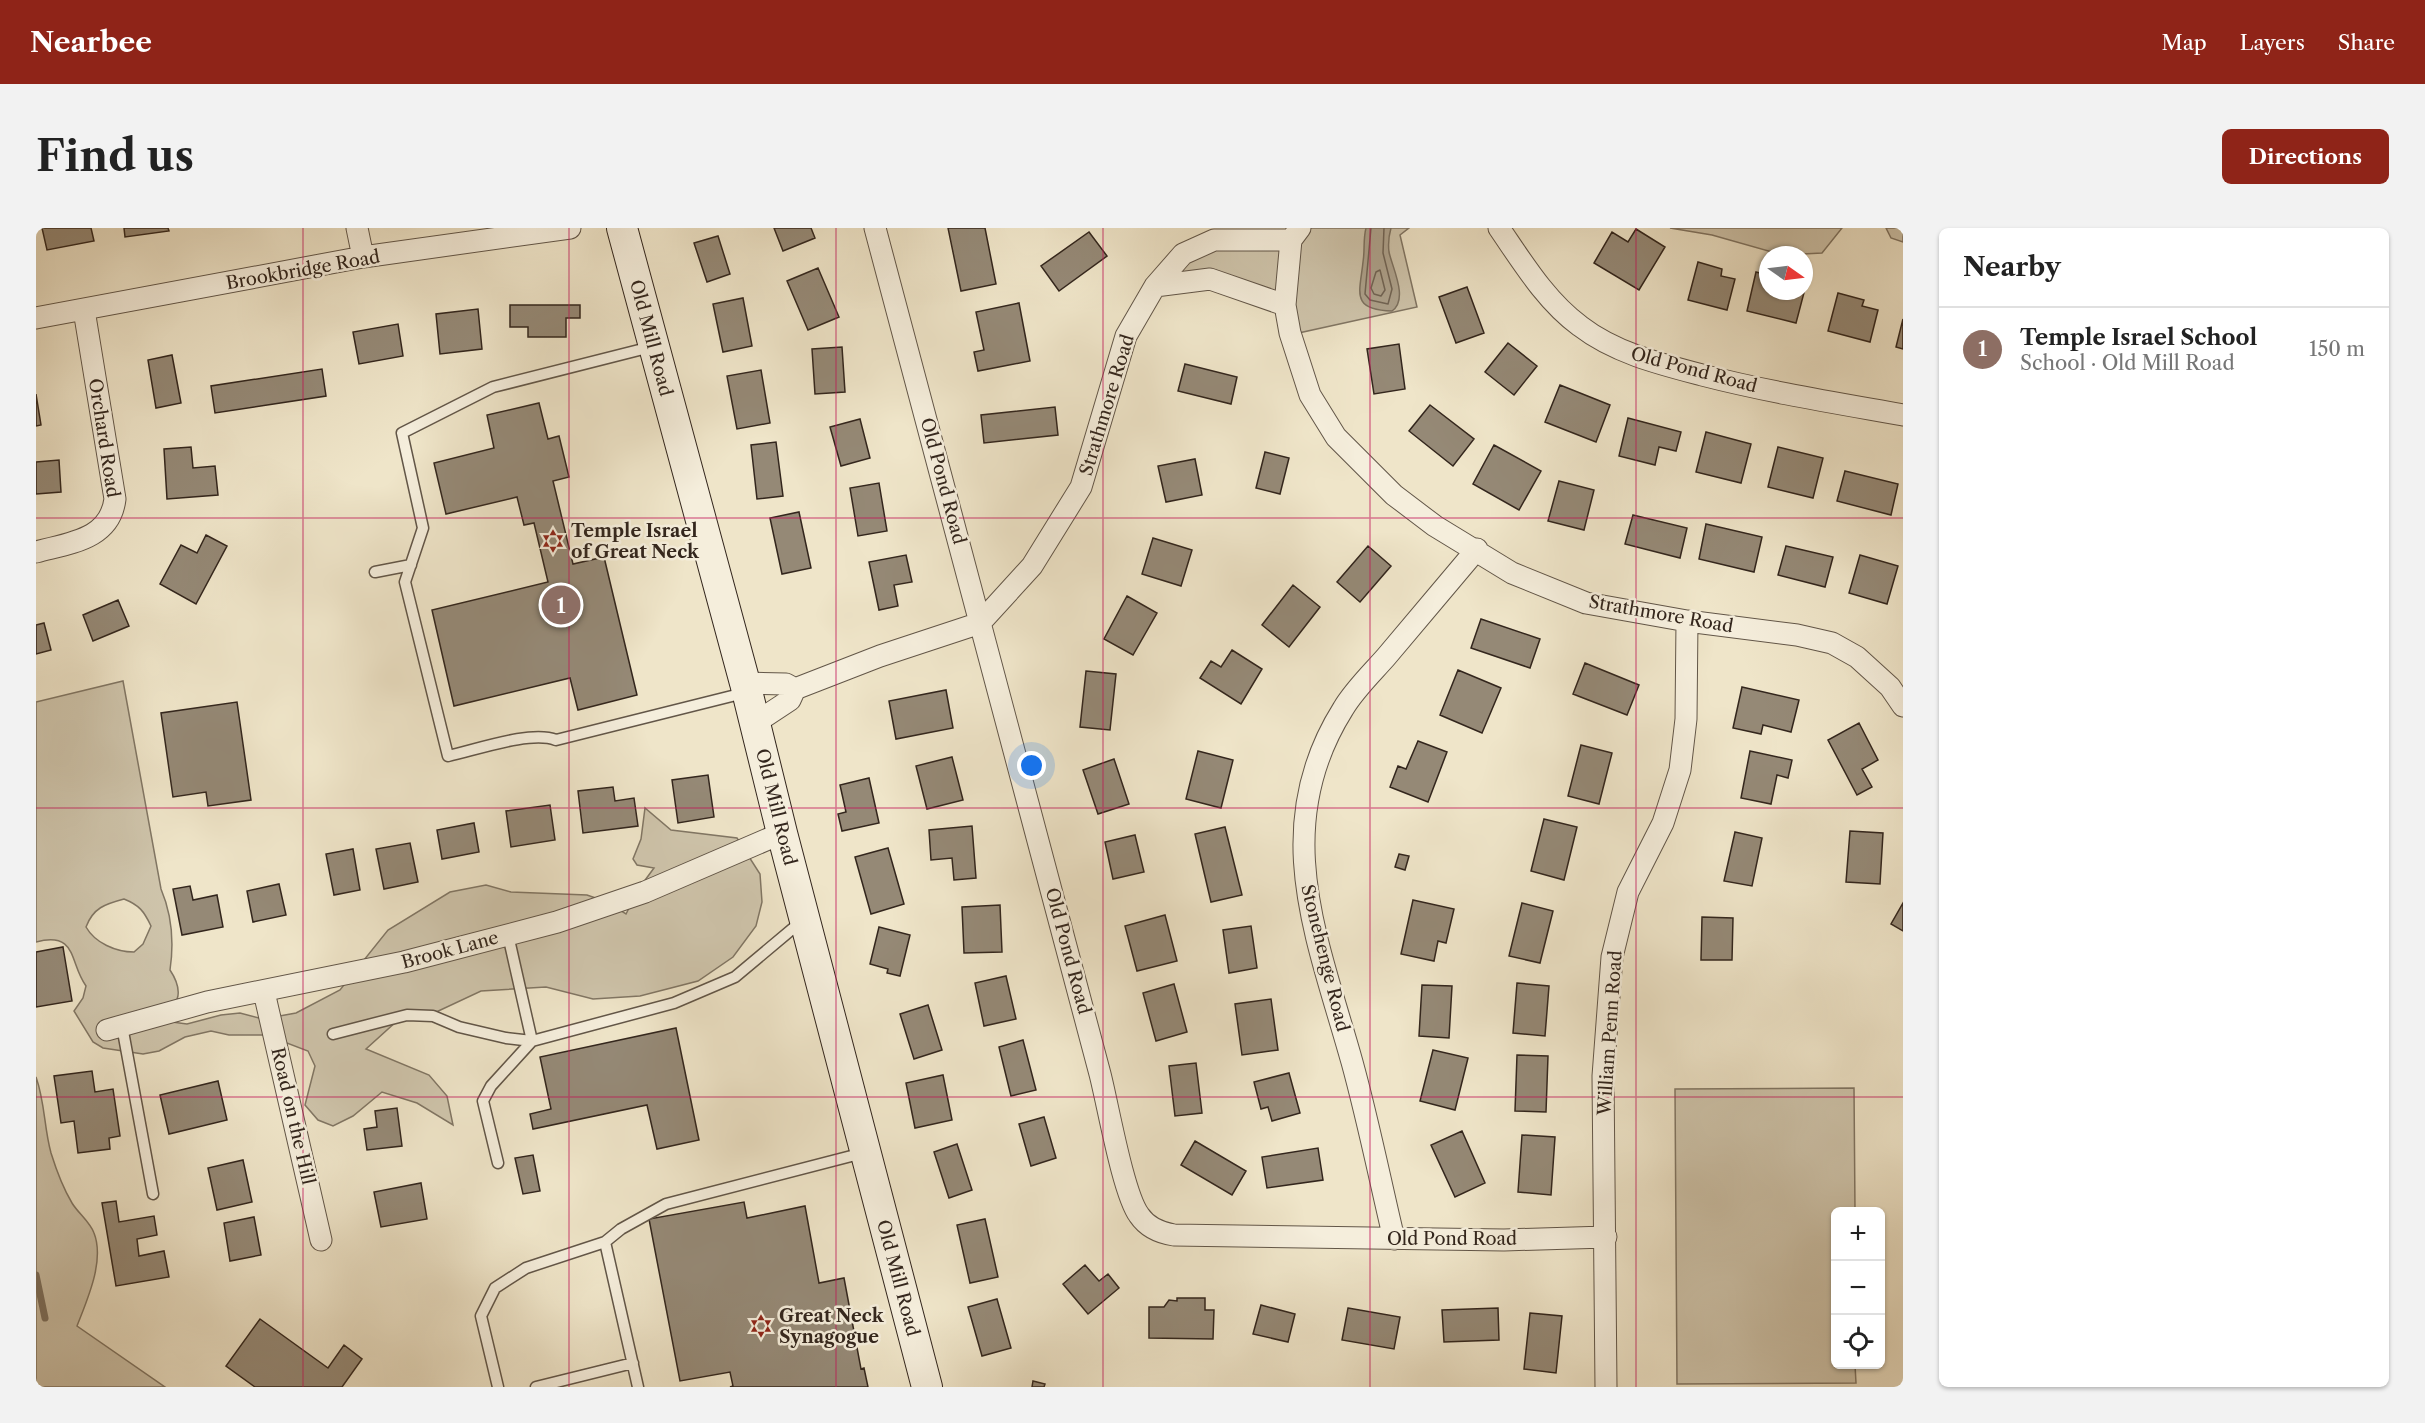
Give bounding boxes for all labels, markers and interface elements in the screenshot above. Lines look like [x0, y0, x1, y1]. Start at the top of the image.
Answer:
text: Nearbee [30, 25, 152, 59]
text: Map [2162, 30, 2207, 55]
text: Layers [2240, 30, 2305, 55]
text: Share [2338, 30, 2395, 55]
button: Directions [2222, 129, 2389, 184]
text: Find us [36, 130, 194, 182]
street label: Brookbridge Road [224, 246, 382, 294]
north arrow [1759, 246, 1813, 300]
text: Nearby [1963, 251, 2061, 283]
street label: Old Mill Road [625, 277, 677, 399]
text: Temple Israel School [2020, 324, 2257, 351]
street label: Strathmore Road [1075, 332, 1139, 478]
text: 1 [1978, 337, 1987, 361]
text: 150 m [2309, 337, 2365, 361]
street label: Old Pond Road [1628, 343, 1760, 397]
text: School · Old Mill Road [2020, 351, 2235, 375]
street label: Orchard Road [84, 377, 124, 499]
street label: Old Pond Road [916, 415, 970, 547]
place label: Temple Israel of Great Neck [571, 520, 700, 563]
synagogue icon: Temple Israel of Great Neck [540, 528, 566, 554]
pin: 1 [542, 582, 580, 628]
street label: Strathmore Road [1587, 590, 1735, 638]
street label: Old Mill Road [751, 746, 801, 868]
your location [1017, 751, 1046, 780]
street label: Stonehenge Road [1296, 882, 1354, 1034]
street label: Old Pond Road [1041, 885, 1095, 1017]
street label: Brook Lane [399, 927, 501, 973]
street label: William Penn Road [1593, 950, 1627, 1117]
street label: Road on the Hill [266, 1045, 320, 1187]
map controls [1831, 1207, 1885, 1369]
button: + [1831, 1207, 1885, 1261]
street label: Old Mill Road [872, 1217, 924, 1339]
street label: Old Pond Road [1387, 1228, 1517, 1250]
button: − [1831, 1261, 1885, 1315]
place label: Great Neck Synagogue [779, 1305, 885, 1348]
synagogue icon: Great Neck Synagogue [748, 1313, 774, 1339]
button: locate [1831, 1315, 1885, 1369]

